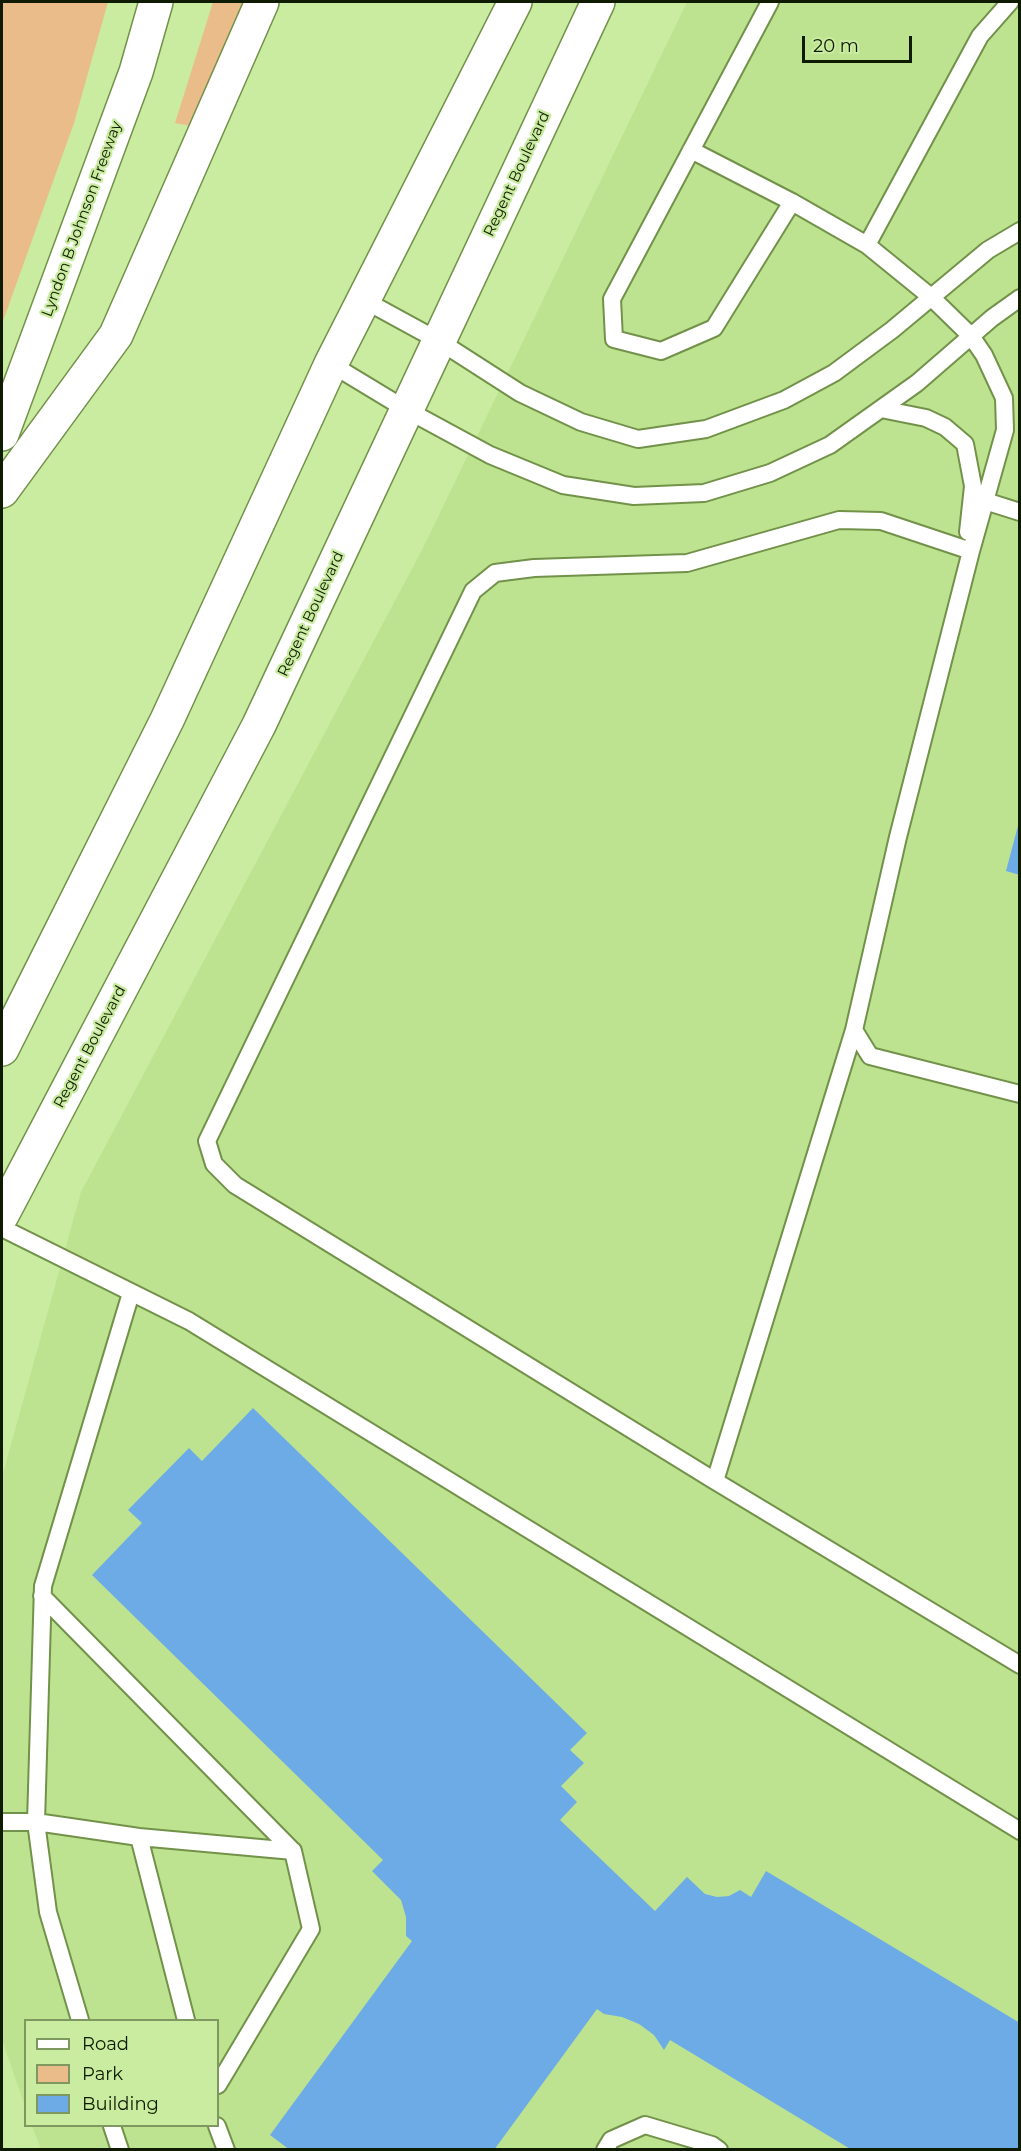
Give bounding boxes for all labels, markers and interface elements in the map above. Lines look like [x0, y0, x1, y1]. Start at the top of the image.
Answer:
scale bar [805, 24, 914, 62]
text: 20 m [813, 35, 859, 57]
street label: Regent Boulevard [480, 109, 554, 239]
street label: Lyndon B Johnson Freeway [38, 119, 126, 319]
street label: Regent Boulevard [274, 549, 348, 679]
street label: Regent Boulevard [50, 983, 130, 1111]
legend [24, 2019, 219, 2127]
text: Road [82, 2033, 129, 2055]
text: Park [82, 2063, 123, 2085]
text: Building [82, 2093, 159, 2115]

